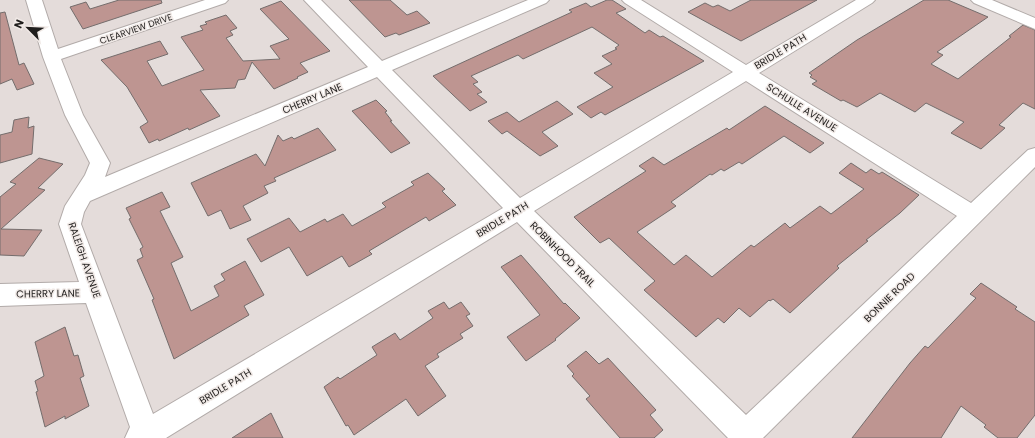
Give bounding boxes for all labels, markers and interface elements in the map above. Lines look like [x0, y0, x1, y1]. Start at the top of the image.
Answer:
north arrow [8, 8, 48, 48]
street label: CLEARVIEW DRIVE [98, 11, 174, 47]
text: N [10, 17, 28, 31]
street label: BRIDLE PATH [751, 30, 809, 73]
street label: CHERRY LANE [280, 79, 344, 118]
street label: SCHULLE AVENUE [763, 80, 840, 135]
street label: BRIDLE PATH [473, 198, 531, 241]
street label: ROBINHOOD TRAIL [527, 218, 599, 291]
street label: RALEIGH AVENUE [64, 220, 105, 300]
street label: BONNIE ROAD [860, 269, 918, 326]
street label: CHERRY LANE [16, 285, 80, 302]
street label: BRIDLE PATH [196, 365, 254, 408]

